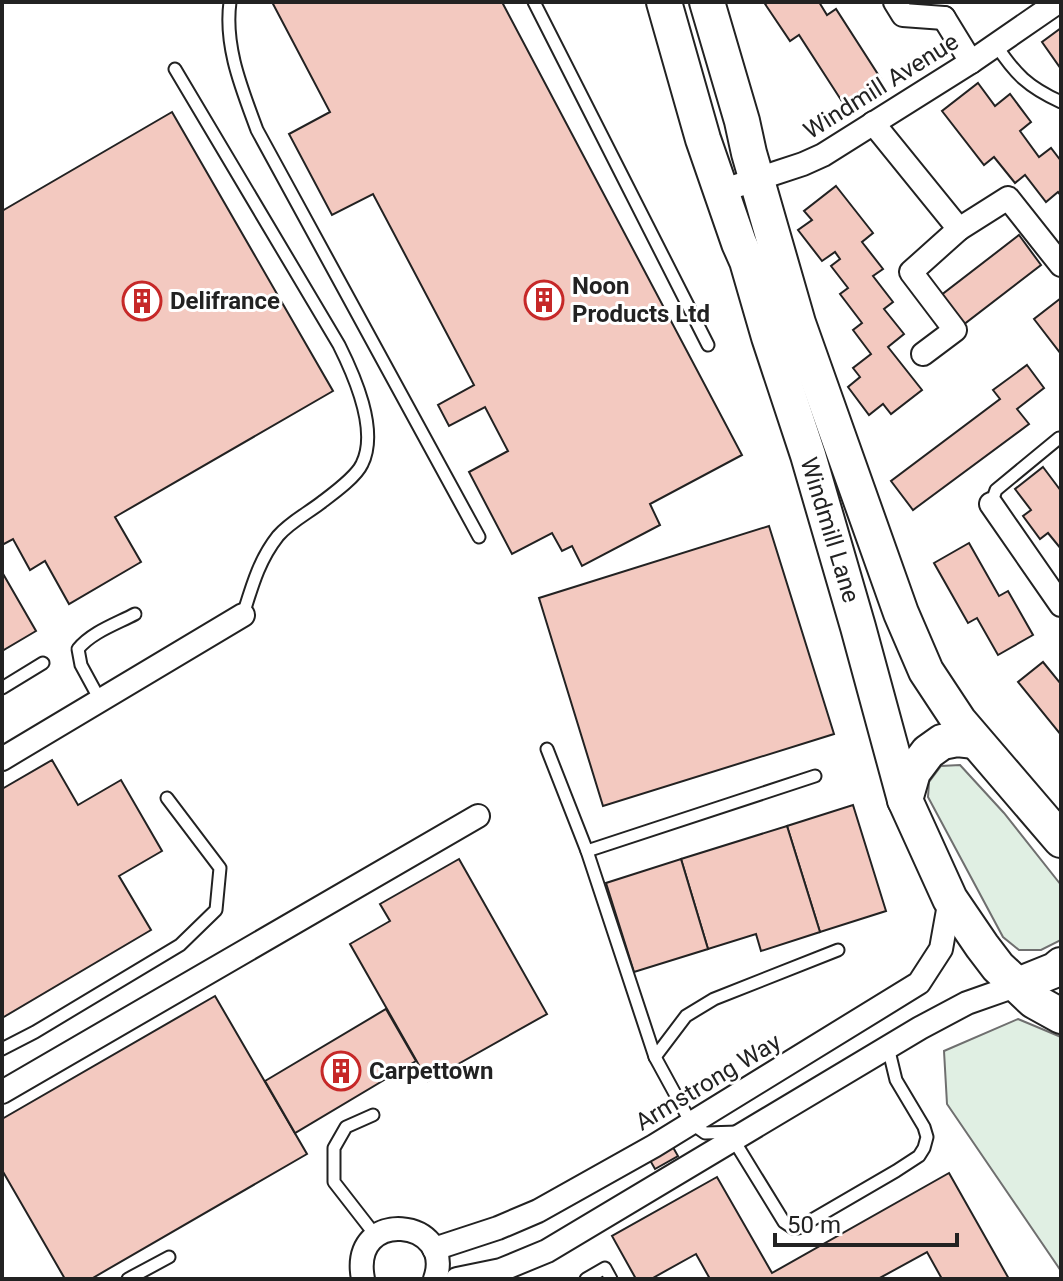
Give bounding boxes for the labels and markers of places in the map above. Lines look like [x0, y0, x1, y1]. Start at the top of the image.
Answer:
place label: Noon Products Ltd [572, 272, 710, 328]
building icon: Noon Products Ltd [523, 279, 565, 321]
building icon: Delifrance [121, 280, 163, 322]
place label: Delifrance [170, 287, 280, 315]
building icon: Carpettown [320, 1050, 362, 1092]
place label: Carpettown [369, 1057, 493, 1085]

